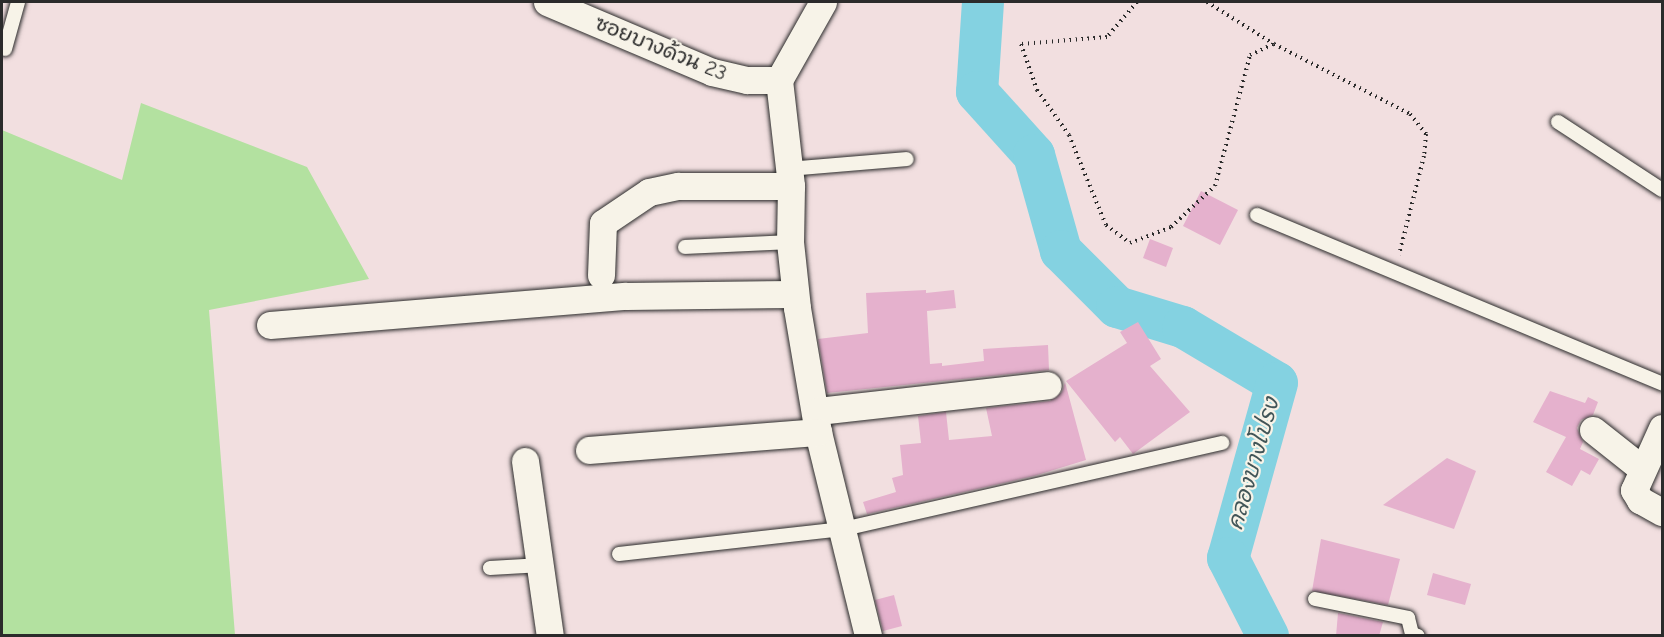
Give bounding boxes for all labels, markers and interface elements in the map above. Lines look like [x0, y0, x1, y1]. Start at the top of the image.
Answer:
street label: ซอยบางด้วน 23 [591, 10, 731, 86]
water label: คลองบางโปรง [1223, 395, 1285, 533]

